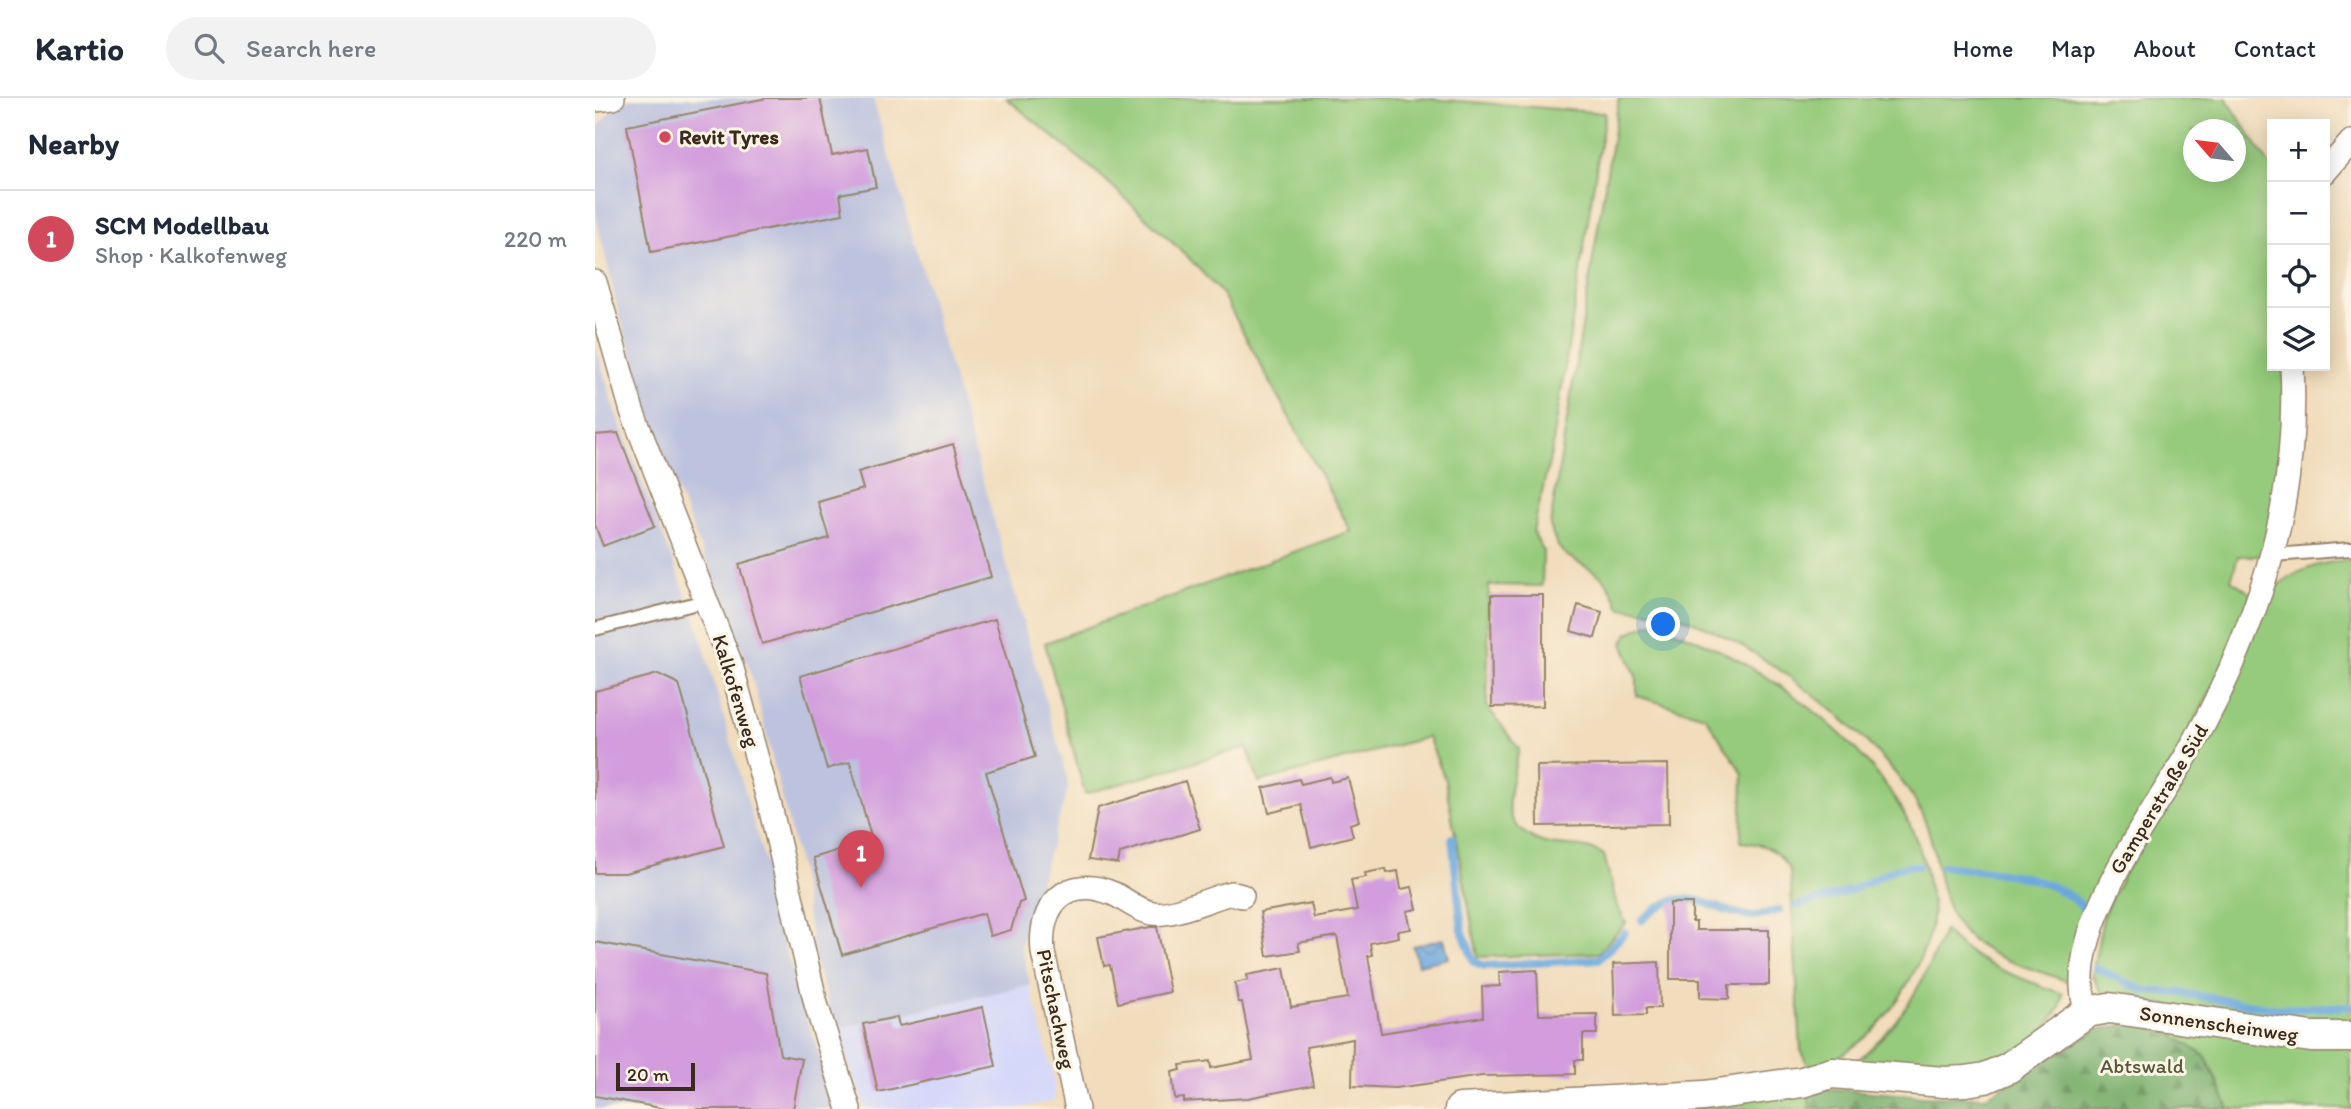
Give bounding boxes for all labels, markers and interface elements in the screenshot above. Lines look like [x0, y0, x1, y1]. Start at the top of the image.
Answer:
search box [166, 17, 656, 80]
text: Kartio [35, 29, 124, 68]
icon: search [190, 29, 228, 67]
text: Search here [246, 32, 376, 64]
text: Home [1953, 34, 2013, 63]
text: Map [2051, 34, 2095, 63]
text: About [2133, 34, 2196, 63]
text: Contact [2234, 34, 2316, 63]
north arrow [2183, 119, 2246, 182]
map controls [2267, 119, 2330, 371]
button: + [2267, 119, 2330, 182]
place label: Revit Tyres [679, 124, 779, 150]
text: Nearby [28, 125, 119, 162]
marker: Revit Tyres [657, 129, 673, 145]
button: − [2267, 182, 2330, 245]
text: SCM Modellbau [95, 209, 269, 241]
text: 1 [46, 225, 56, 253]
text: 220 m [504, 225, 567, 253]
text: Shop · Kalkofenweg [95, 241, 287, 269]
button: locate [2267, 245, 2330, 308]
button: layers [2267, 308, 2330, 371]
your location [1646, 607, 1680, 641]
street label: Kalkofenweg [707, 631, 766, 751]
street label: Gamperstraße Süd [2104, 719, 2213, 878]
pin: 1 [838, 830, 884, 888]
street label: Pitschachweg [1032, 947, 1081, 1071]
street label: Sonnenscheinweg [2138, 1000, 2300, 1047]
park label: Abtswald [2100, 1053, 2185, 1078]
scale bar [616, 1060, 695, 1092]
text: 20 m [627, 1063, 669, 1086]

